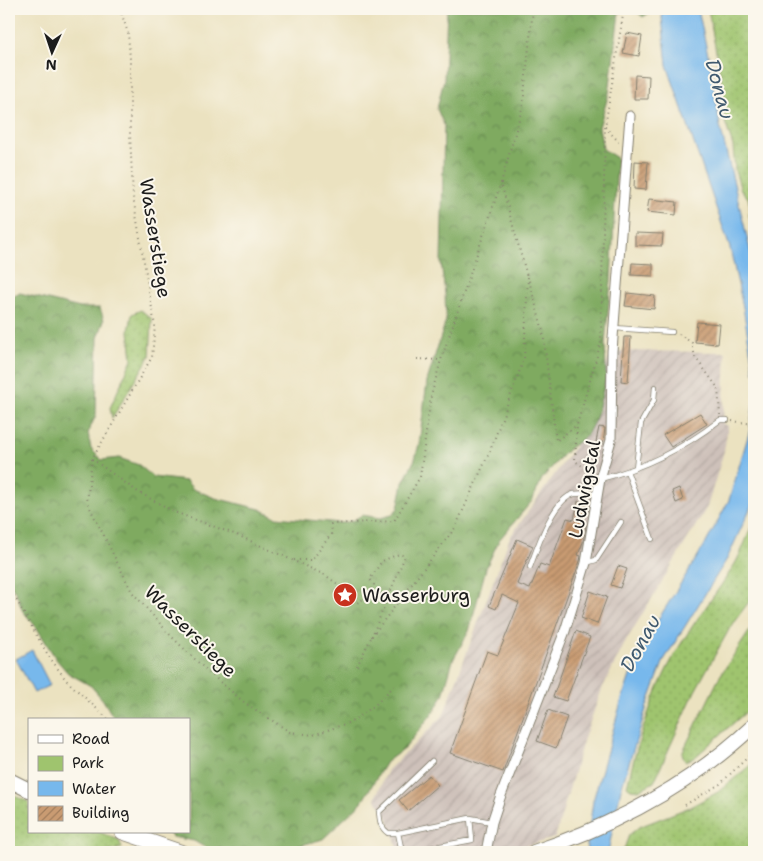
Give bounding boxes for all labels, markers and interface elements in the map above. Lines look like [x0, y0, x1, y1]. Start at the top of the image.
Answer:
north arrow [28, 28, 78, 78]
text: N [45, 56, 57, 74]
water label: Donau [699, 56, 741, 122]
street label: Wasserstiege [134, 176, 177, 300]
street label: Ludwigstal [563, 437, 606, 540]
street label: Wasserstiege [139, 580, 242, 683]
place icon: Wasserburg [332, 582, 358, 608]
place label: Wasserburg [362, 583, 470, 608]
water label: Donau [614, 610, 666, 676]
legend [28, 718, 190, 834]
text: Road [72, 729, 110, 749]
text: Park [72, 753, 104, 773]
text: Water [72, 779, 116, 799]
text: Building [72, 803, 129, 823]

